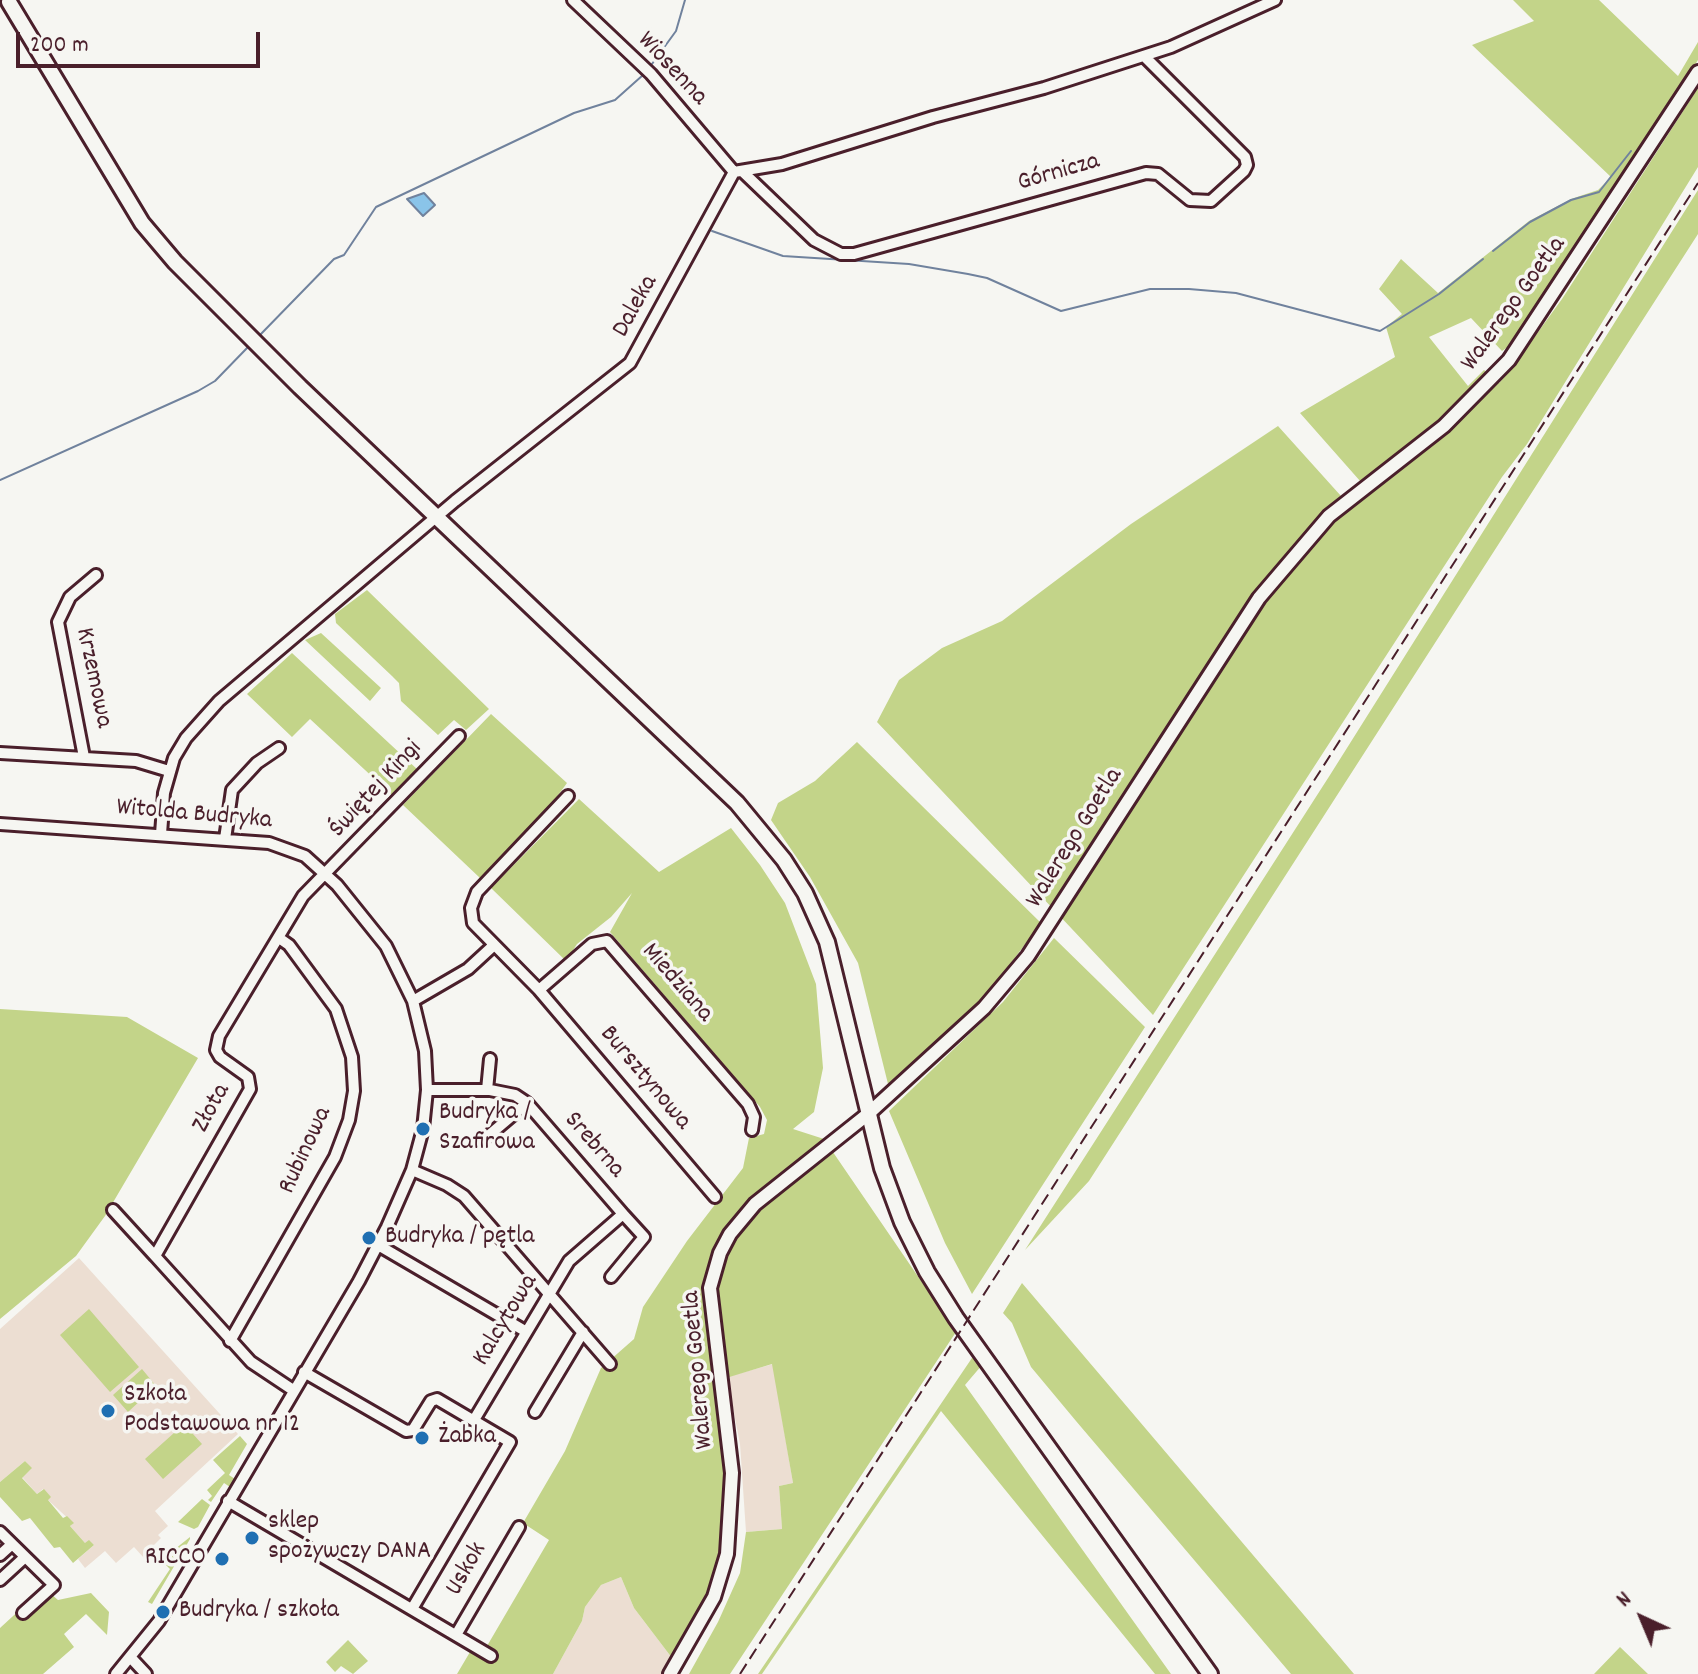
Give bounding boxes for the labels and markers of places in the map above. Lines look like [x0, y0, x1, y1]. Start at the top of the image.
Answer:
place label: Budryka / Szafirowa [439, 1098, 535, 1160]
marker: Budryka / Szafirowa [414, 1120, 432, 1138]
place label: Budryka / pętla [385, 1222, 534, 1254]
marker: Budryka / pętla [360, 1229, 378, 1247]
place label: Szkoła Podstawowa nr 12 [124, 1380, 300, 1442]
marker: Szkoła Podstawowa nr 12 [99, 1402, 117, 1420]
place label: Żabka [438, 1422, 496, 1454]
marker: Żabka [413, 1429, 431, 1447]
place label: sklep spożywczy DANA [268, 1507, 431, 1568]
marker: sklep spożywczy DANA [243, 1529, 261, 1547]
place label: RICCO [145, 1543, 206, 1575]
marker: RICCO [213, 1550, 231, 1568]
place label: Budryka / szkoła [179, 1596, 339, 1628]
marker: Budryka / szkoła [154, 1603, 172, 1621]

